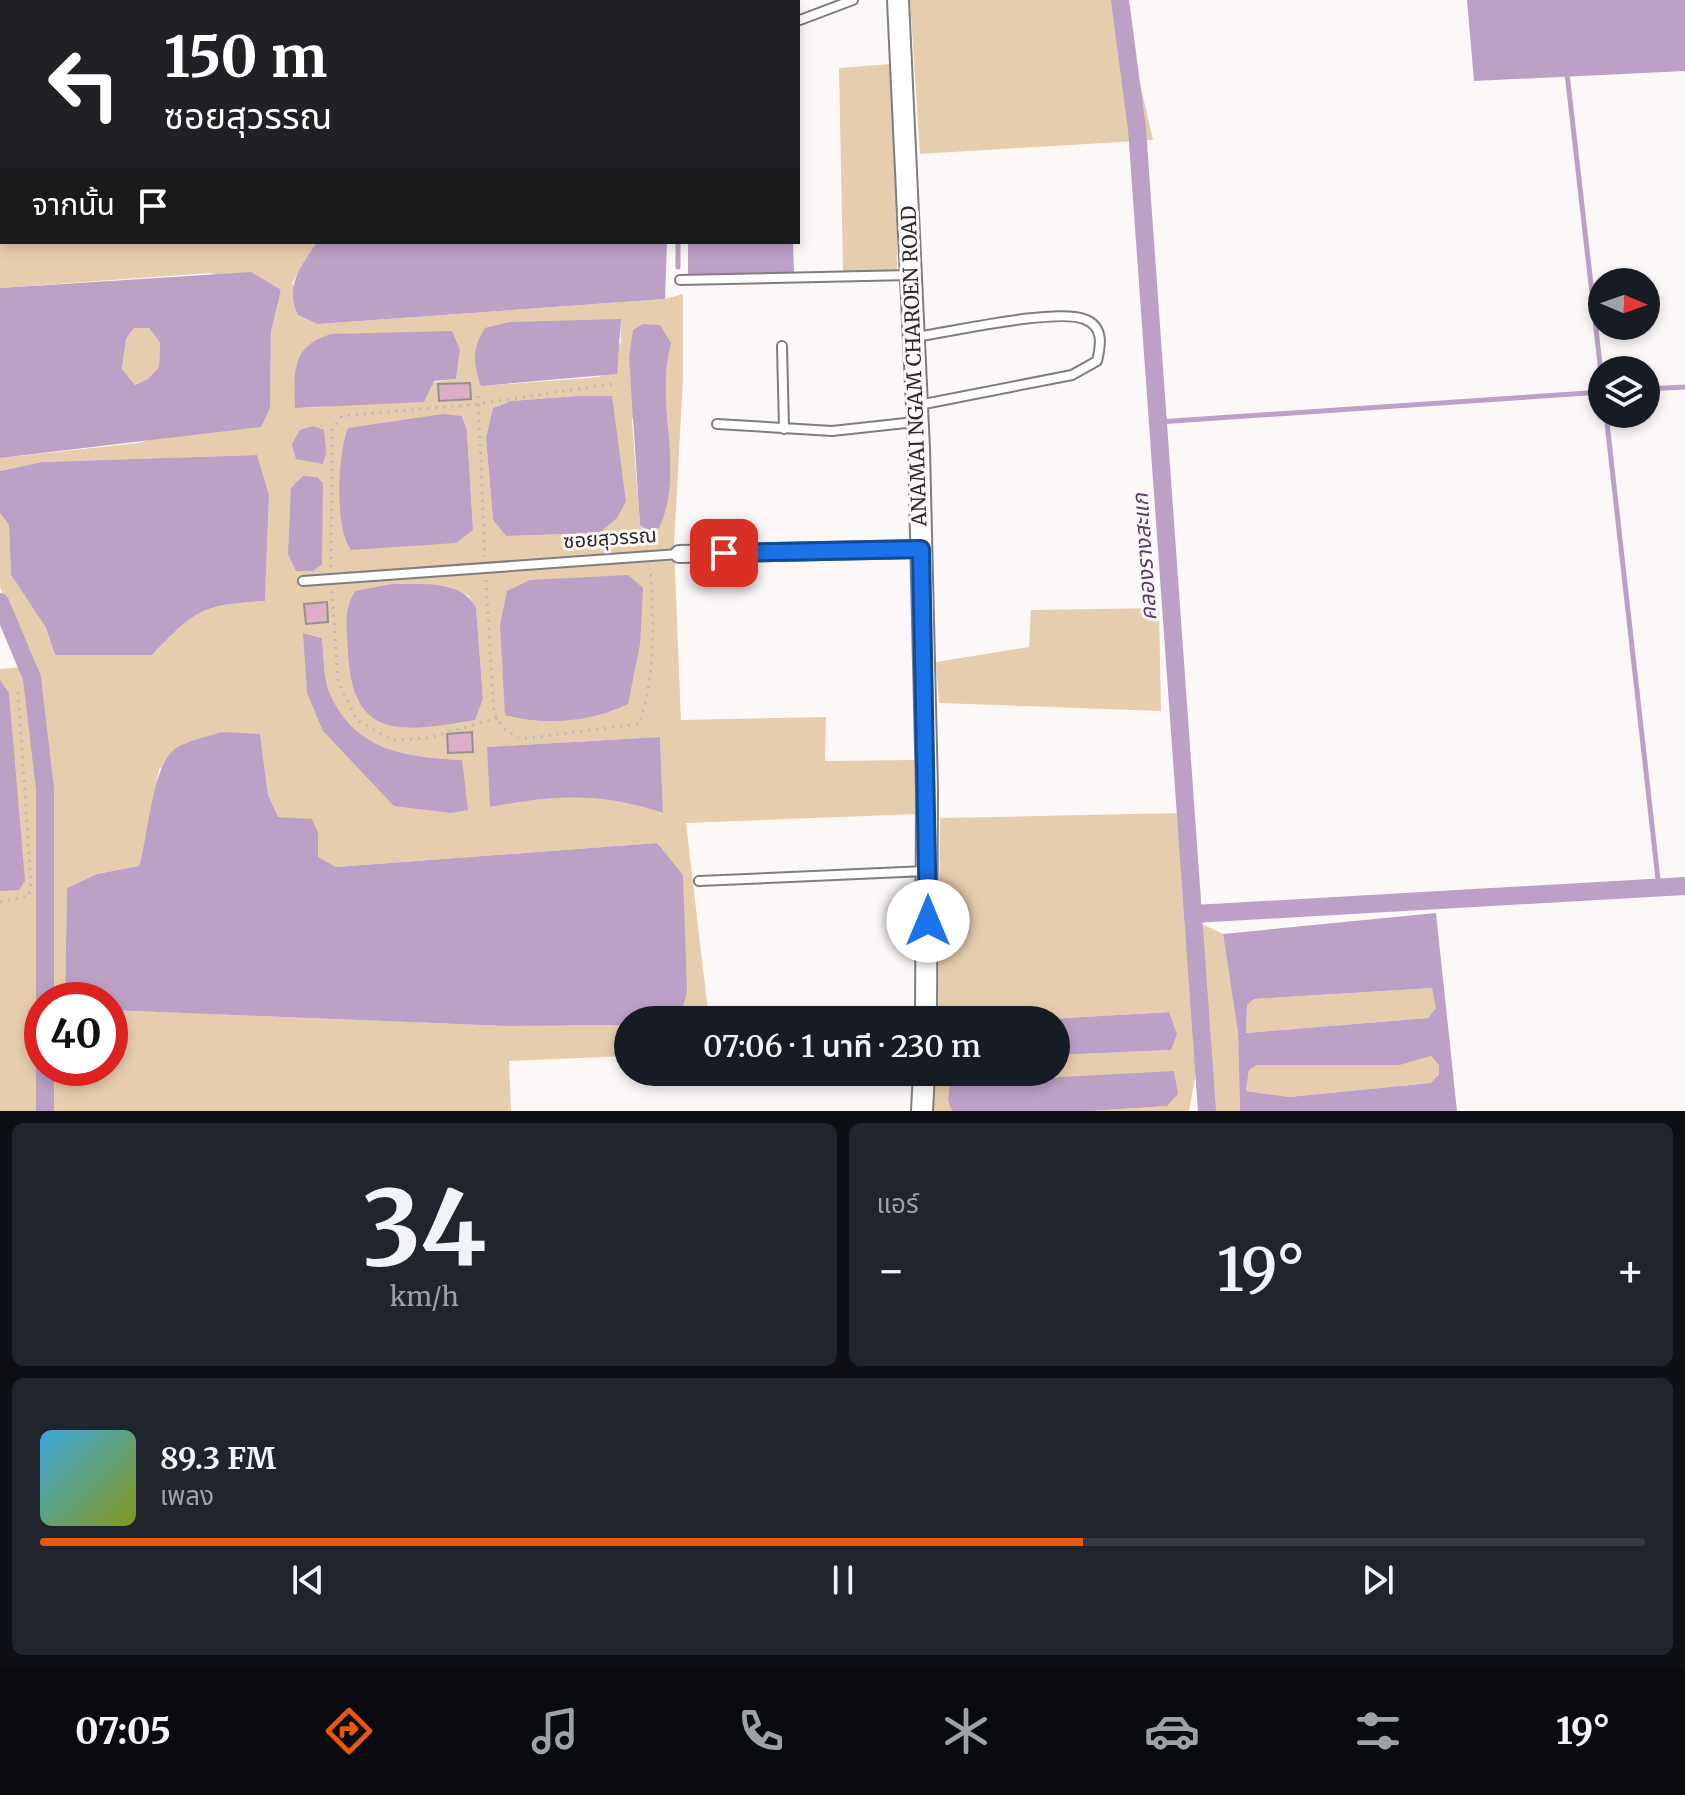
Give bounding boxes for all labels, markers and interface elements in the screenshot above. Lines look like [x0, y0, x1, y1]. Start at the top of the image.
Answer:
text: 150 m [164, 22, 327, 92]
icon: left [32, 32, 136, 136]
text: ซอยสุวรรณ [164, 94, 332, 139]
icon: arrive [131, 184, 175, 228]
text: จากนั้น [32, 185, 115, 223]
street label: ANAMAI NGAM CHAROEN ROAD [895, 205, 932, 528]
north arrow [1588, 268, 1660, 340]
map controls [1588, 268, 1660, 428]
button: layers [1588, 356, 1660, 428]
water label: คลองรางสะแก [1126, 492, 1162, 622]
pin [690, 519, 758, 587]
street label: ซอยสุวรรณ [562, 522, 657, 553]
icon: arrive [702, 531, 746, 575]
position arrow [886, 879, 970, 963]
speed limit sign: 40 [24, 982, 128, 1086]
text: 07:06 · 1 นาที · 230 m [703, 1027, 981, 1065]
text: 34 [362, 1163, 486, 1293]
text: แอร์ [877, 1187, 919, 1220]
text: 19° [1217, 1232, 1305, 1307]
text: − [877, 1243, 906, 1298]
text: + [1616, 1243, 1645, 1298]
text: km/h [390, 1280, 459, 1313]
text: 89.3 FM [160, 1439, 276, 1477]
text: เพลง [160, 1479, 214, 1512]
icon: previous [286, 1558, 330, 1602]
icon: pause [821, 1558, 865, 1602]
icon: next [1356, 1558, 1400, 1602]
icon: directions [321, 1703, 377, 1759]
icon: music [527, 1703, 583, 1759]
icon: phone [733, 1703, 789, 1759]
icon: climate [938, 1703, 994, 1759]
icon: car [1144, 1703, 1200, 1759]
icon: filters [1350, 1703, 1406, 1759]
text: 07:05 [75, 1709, 171, 1754]
text: 19° [1556, 1709, 1610, 1754]

